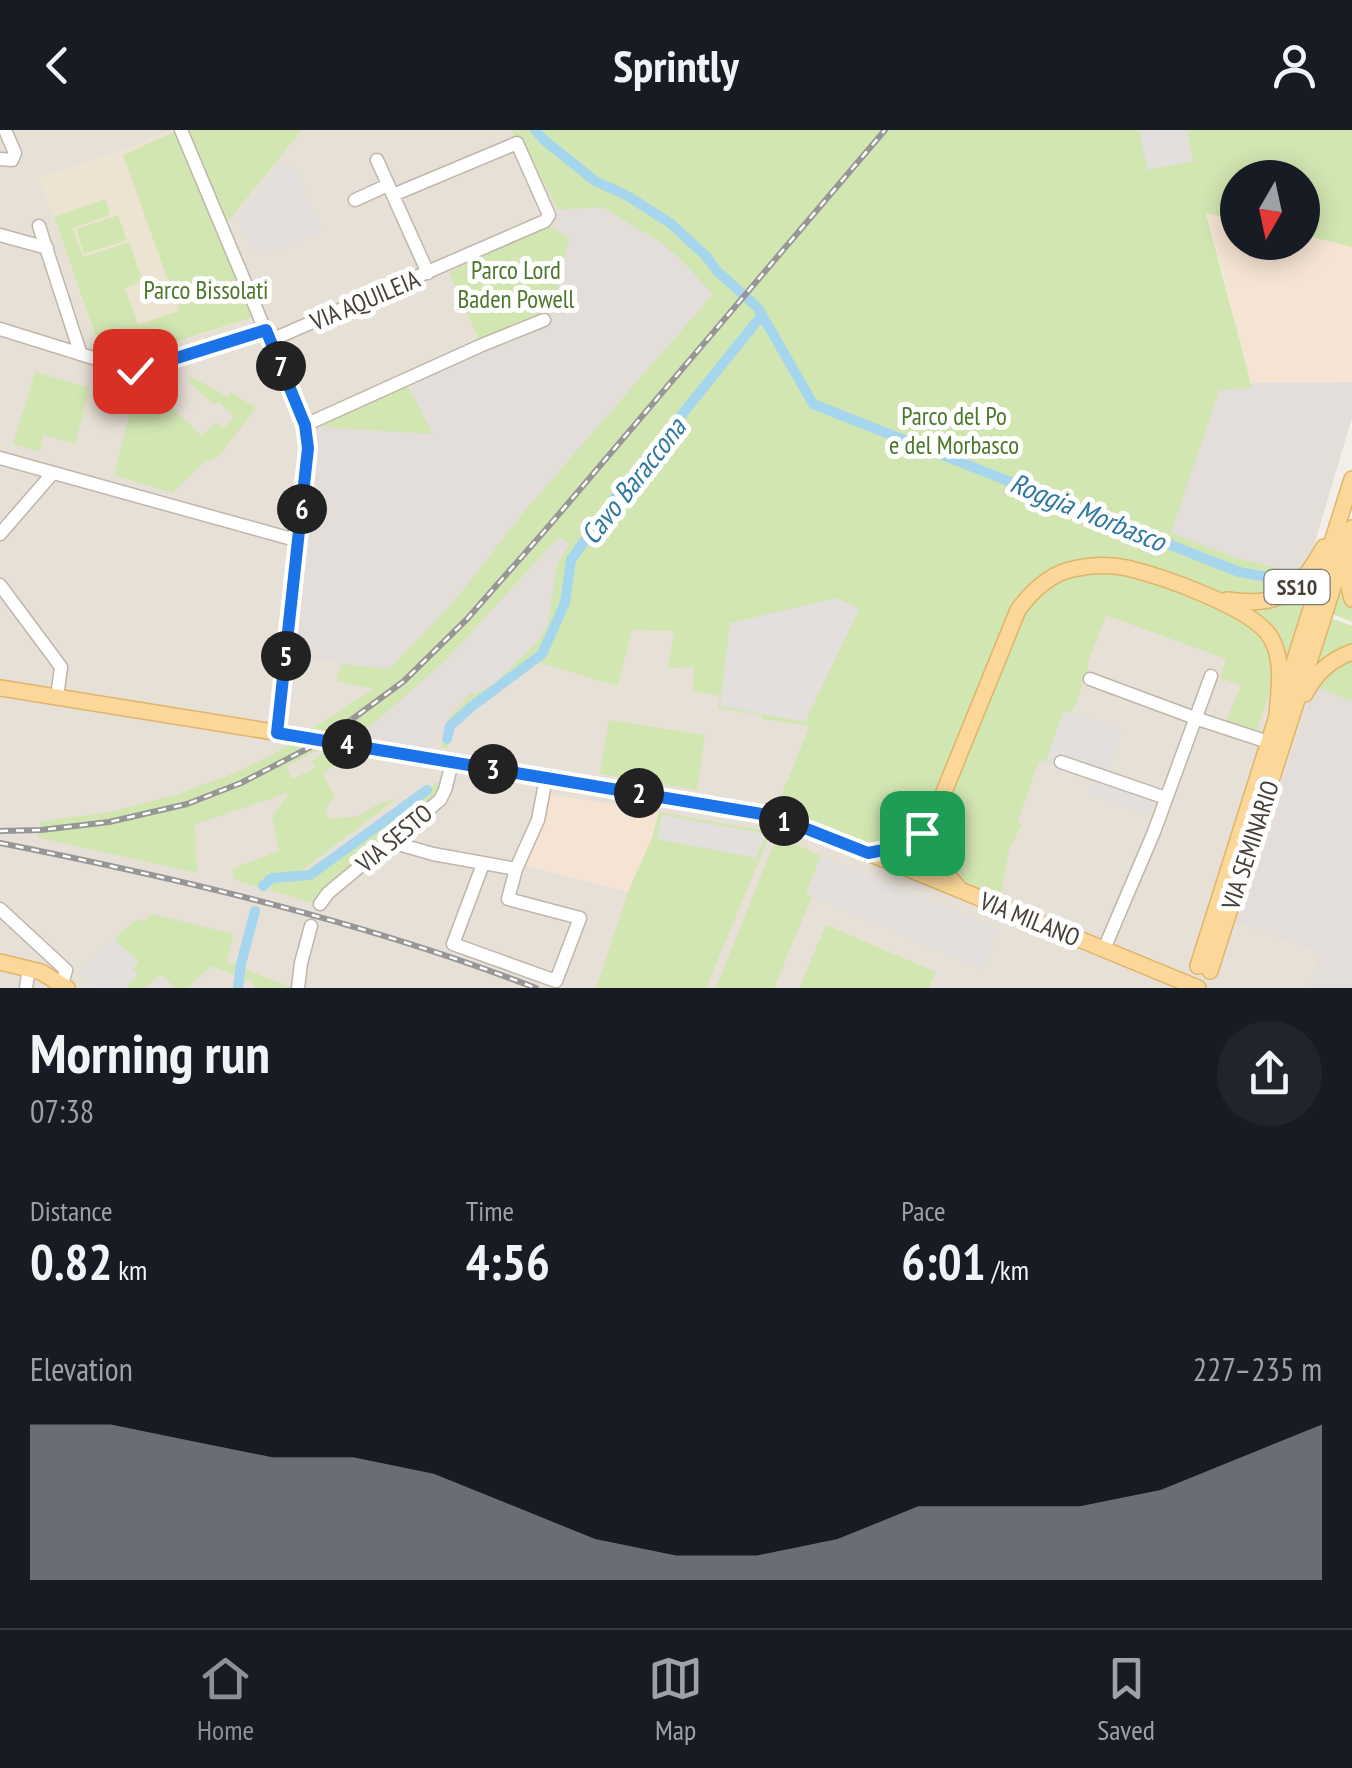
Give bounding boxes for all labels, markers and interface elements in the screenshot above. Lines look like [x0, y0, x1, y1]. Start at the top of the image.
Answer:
text: Sprintly [613, 36, 739, 94]
icon: back [30, 38, 85, 93]
icon: person [1267, 38, 1322, 93]
north arrow [1220, 160, 1320, 260]
map controls [1220, 160, 1320, 260]
park label: Parco Lord Baden Powell [458, 254, 575, 315]
street label: VIA AQUILEIA [305, 263, 425, 338]
park label: Parco Bissolati [143, 274, 269, 306]
pin [93, 329, 178, 414]
pin: 7 [256, 341, 306, 391]
icon: check [108, 344, 163, 399]
text: 7 [274, 347, 288, 384]
park label: Parco del Po e del Morbasco [889, 400, 1019, 461]
water label: Cavo Baraccona [572, 409, 695, 551]
water label: Roggia Morbasco [1005, 464, 1173, 560]
pin: 6 [277, 484, 327, 534]
text: 6 [295, 490, 309, 527]
road number: SS10 [1264, 570, 1330, 604]
pin: 5 [261, 631, 311, 681]
text: 5 [279, 637, 293, 674]
pin: 4 [322, 719, 372, 769]
text: 4 [340, 725, 354, 762]
pin: 3 [468, 744, 518, 794]
text: 3 [486, 750, 500, 787]
pin: 2 [614, 768, 664, 818]
text: 2 [632, 774, 646, 811]
street label: VIA SEMINARIO [1214, 776, 1286, 914]
pin [880, 791, 965, 876]
pin: 1 [759, 796, 809, 846]
street label: VIA SESTO [349, 797, 439, 880]
text: 1 [777, 802, 791, 839]
icon: arrive [895, 806, 950, 861]
street label: VIA MILANO [974, 884, 1085, 953]
text: Morning run [30, 1017, 270, 1088]
button: share [1217, 1021, 1322, 1126]
text: 07:38 [30, 1090, 94, 1132]
text: Distance [30, 1192, 113, 1229]
text: Time [466, 1192, 514, 1229]
text: Pace [901, 1192, 945, 1229]
text: 0.82 [30, 1229, 112, 1294]
text: 4:56 [466, 1229, 550, 1294]
text: 6:01 [901, 1229, 986, 1294]
text: km [112, 1251, 147, 1288]
text: /km [986, 1251, 1029, 1288]
text: Elevation [30, 1348, 133, 1390]
text: 227–235 m [1193, 1348, 1322, 1390]
tab: Home [197, 1651, 254, 1748]
tab: Map [648, 1651, 703, 1748]
tab: Saved [1097, 1651, 1155, 1748]

